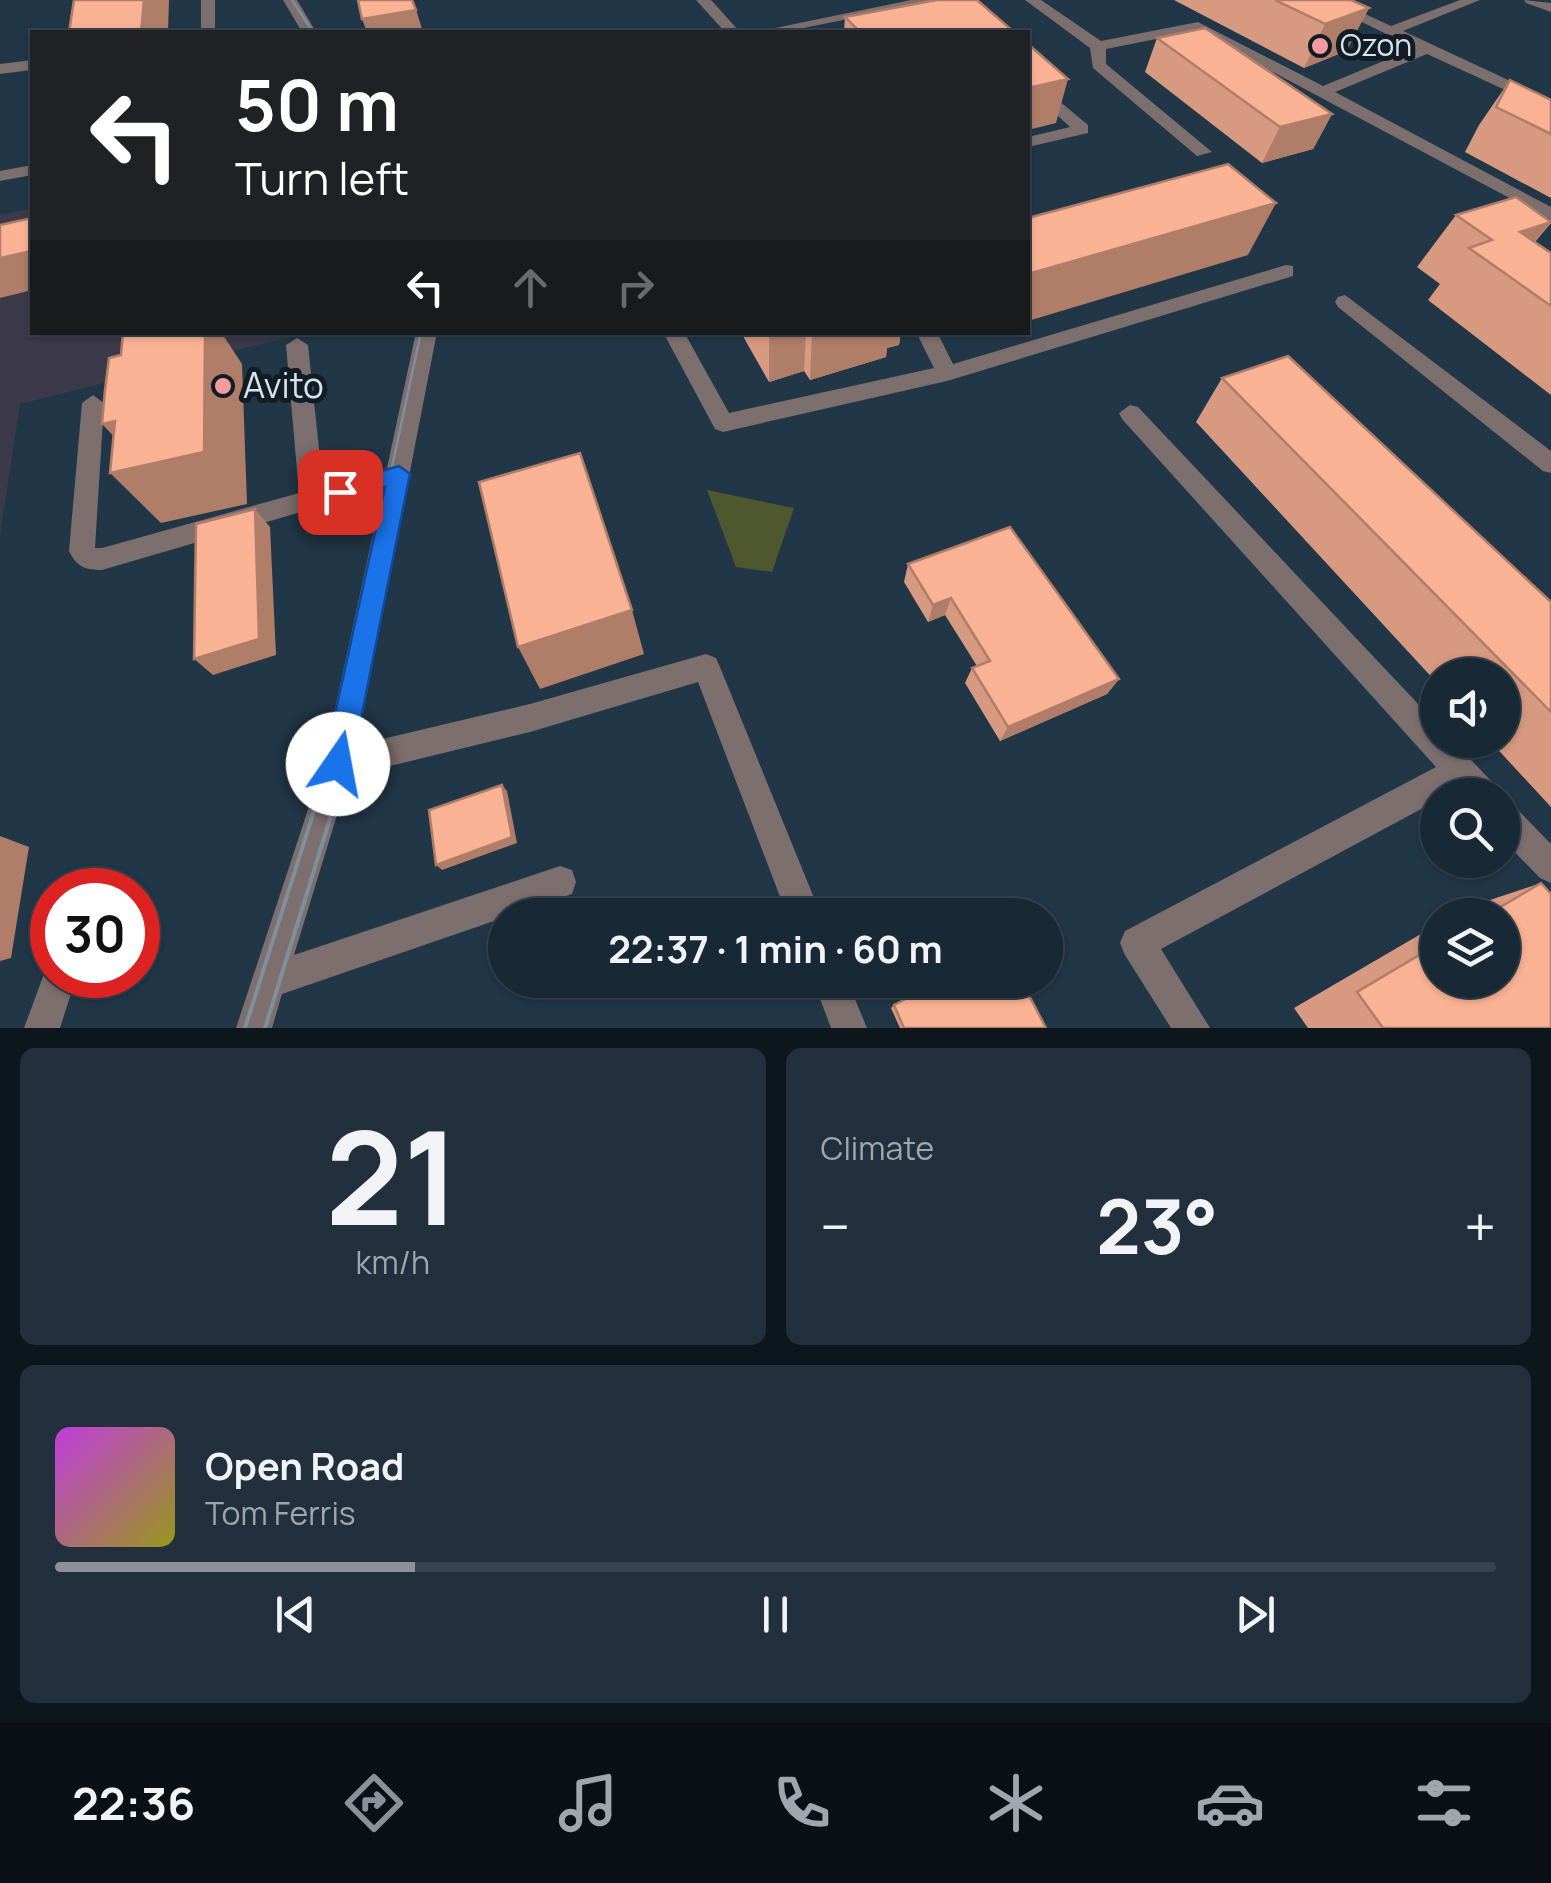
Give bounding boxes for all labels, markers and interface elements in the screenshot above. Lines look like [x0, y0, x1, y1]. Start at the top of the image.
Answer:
place label: Ozon [1340, 24, 1412, 65]
marker: Ozon [1309, 35, 1331, 57]
text: 50 m [235, 56, 399, 152]
icon: left [70, 70, 200, 200]
text: Turn left [235, 147, 409, 209]
icon: left [398, 260, 453, 315]
icon: ahead [503, 260, 558, 315]
icon: right [608, 260, 663, 315]
place label: Avito [243, 361, 324, 409]
marker: Avito [212, 375, 234, 397]
pin [298, 450, 383, 535]
icon: arrive [313, 465, 368, 520]
map controls [1420, 658, 1520, 998]
button: sound [1420, 658, 1520, 758]
position arrow [286, 712, 390, 816]
button: search [1420, 778, 1520, 878]
speed limit sign: 30 [30, 868, 160, 998]
button: layers [1420, 898, 1520, 998]
text: 22:37 · 1 min · 60 m [608, 922, 943, 974]
text: 21 [326, 1086, 460, 1264]
text: Climate [821, 1126, 934, 1170]
text: 23° [1096, 1174, 1218, 1277]
text: − [821, 1188, 850, 1264]
text: + [1464, 1188, 1496, 1264]
text: km/h [356, 1240, 430, 1284]
text: Open Road [205, 1439, 404, 1491]
text: Tom Ferris [205, 1491, 356, 1535]
icon: previous [268, 1587, 323, 1642]
icon: pause [748, 1587, 803, 1642]
icon: next [1228, 1587, 1283, 1642]
icon: directions [339, 1768, 409, 1838]
icon: music [553, 1768, 623, 1838]
icon: phone [767, 1768, 837, 1838]
icon: climate [981, 1768, 1051, 1838]
icon: car [1195, 1768, 1265, 1838]
icon: filters [1409, 1768, 1479, 1838]
text: 22:36 [72, 1772, 195, 1834]

